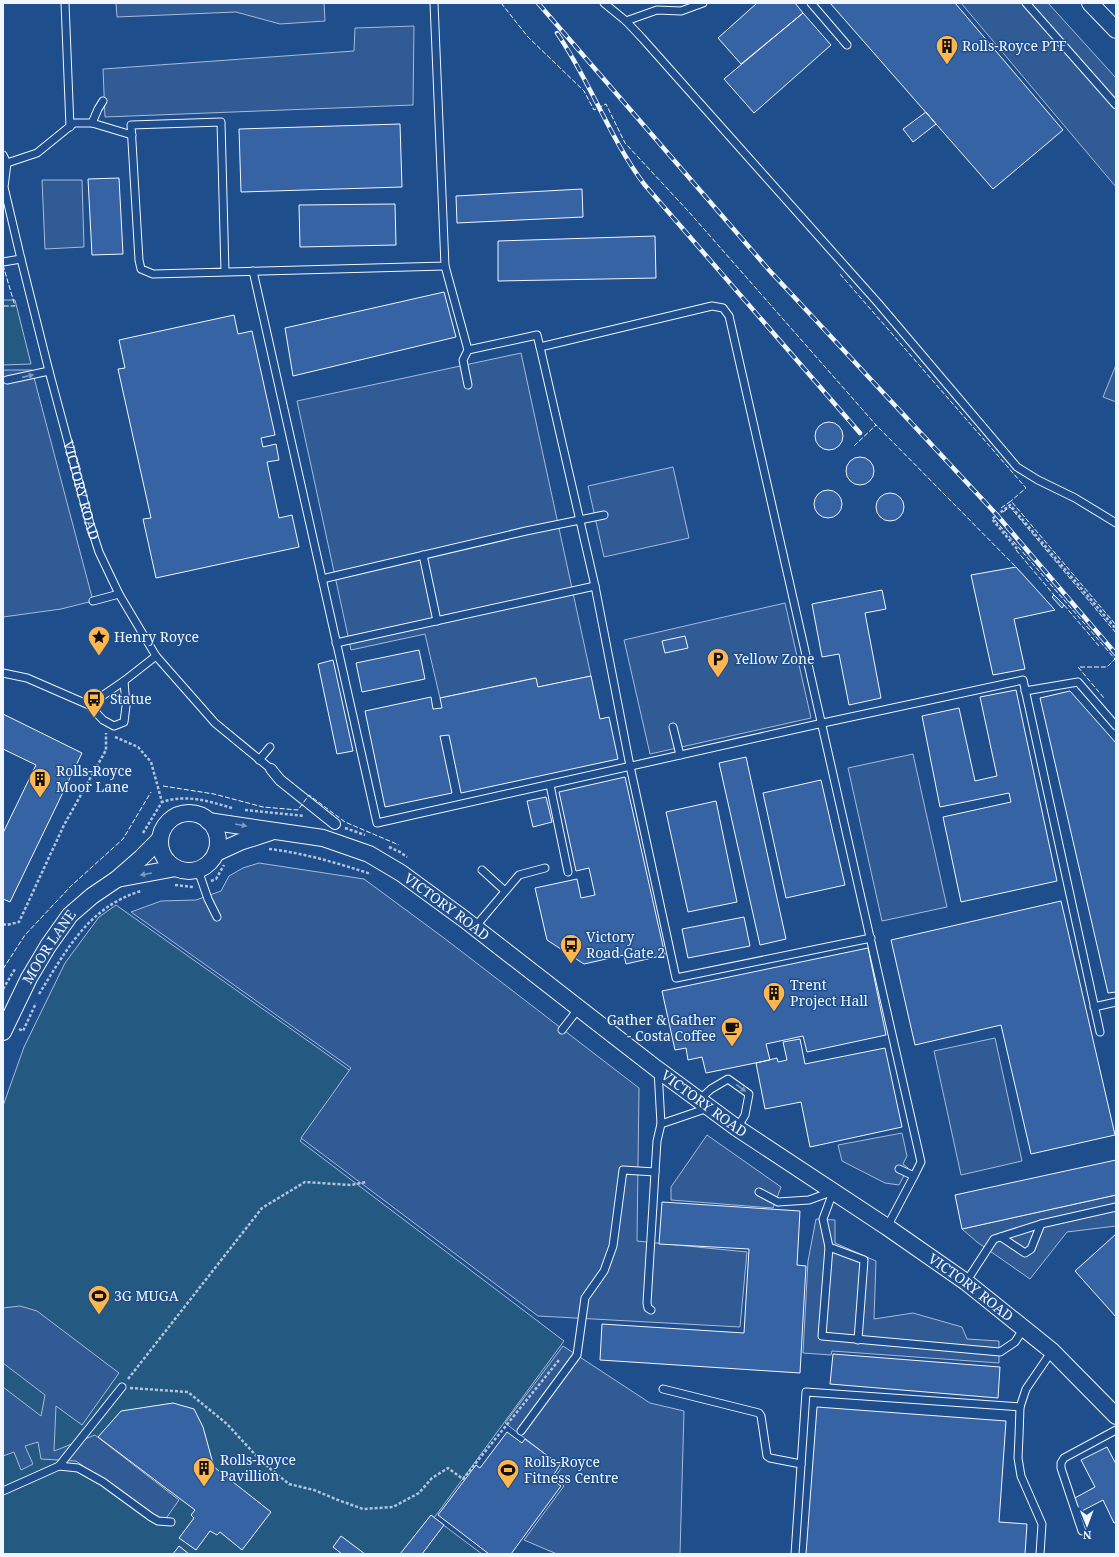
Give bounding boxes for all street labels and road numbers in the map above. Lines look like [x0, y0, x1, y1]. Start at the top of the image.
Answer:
street label: VICTORY ROAD [59, 438, 104, 542]
street label: VICTORY ROAD [400, 868, 494, 944]
street label: MOOR LANE [18, 906, 80, 987]
street label: VICTORY ROAD [658, 1065, 751, 1141]
street label: VICTORY ROAD [925, 1249, 1018, 1325]

